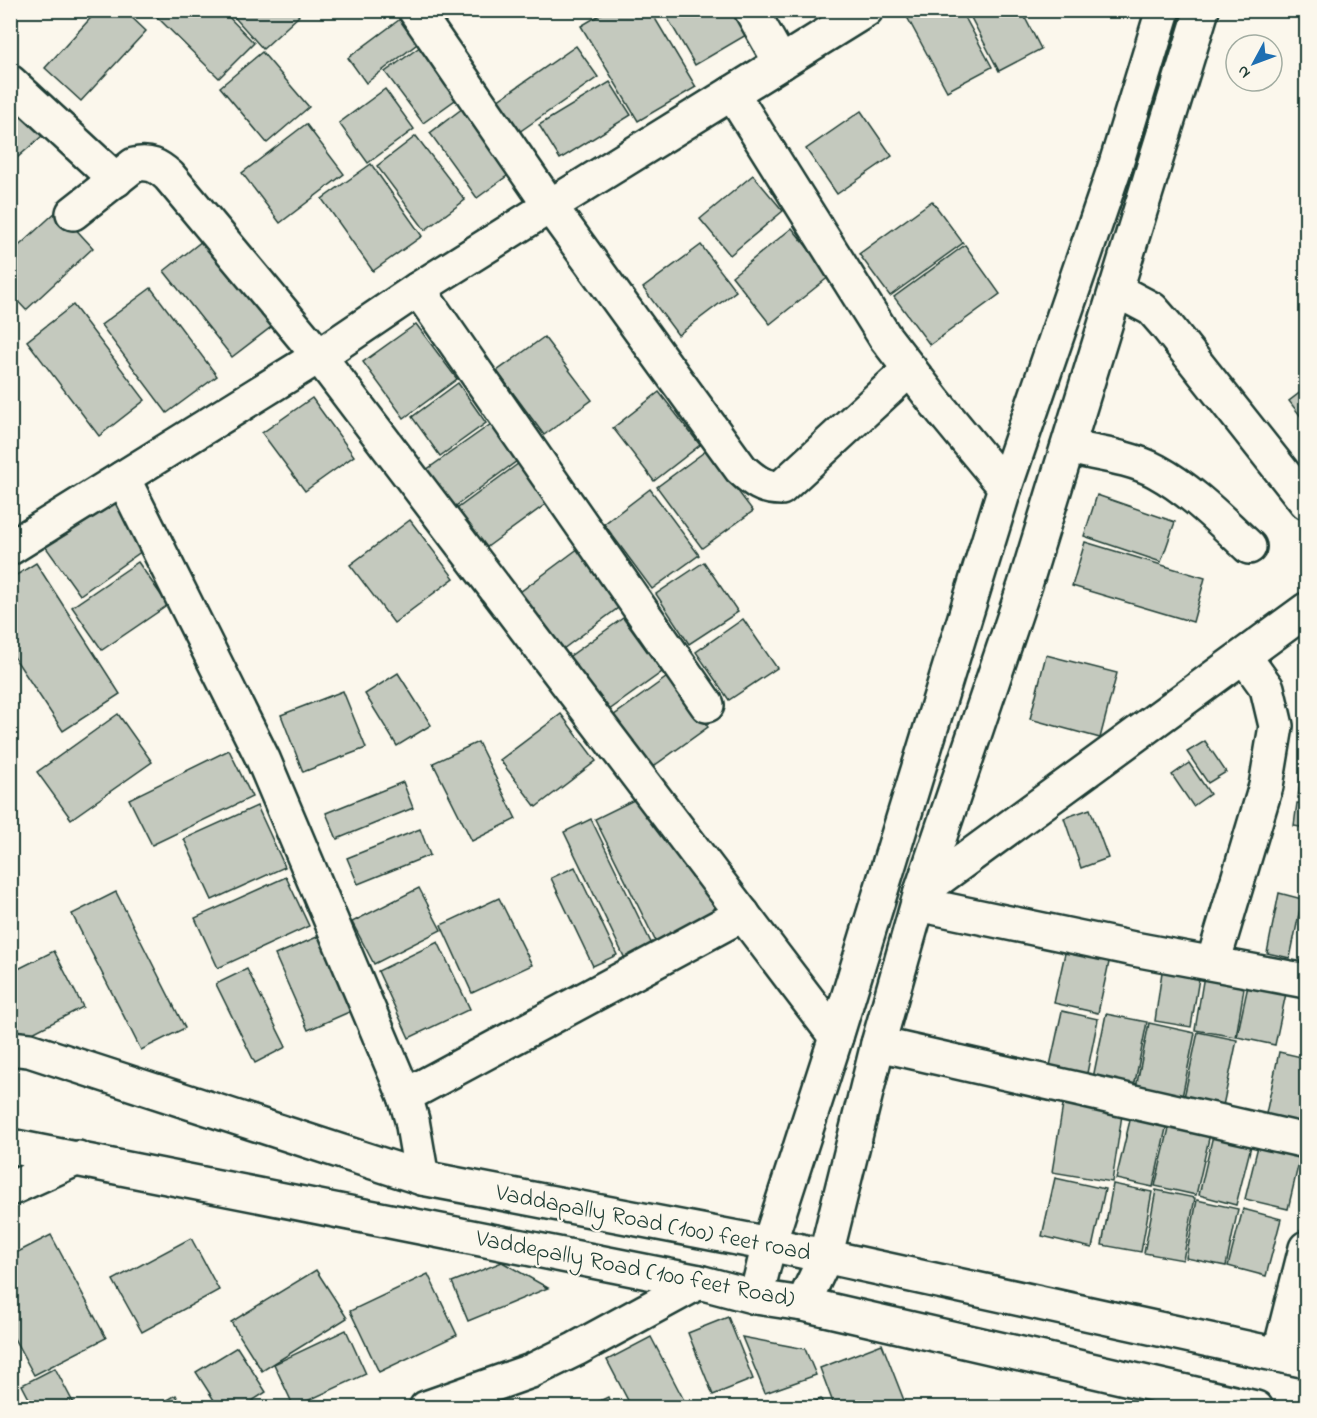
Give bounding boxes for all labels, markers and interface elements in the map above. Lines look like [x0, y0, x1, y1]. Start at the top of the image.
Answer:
north arrow [1224, 33, 1284, 93]
text: N [1231, 59, 1257, 83]
street label: Vaddapally Road (100) feet road [491, 1176, 814, 1273]
street label: Vaddepally Road (100 feet Road) [471, 1222, 797, 1319]

